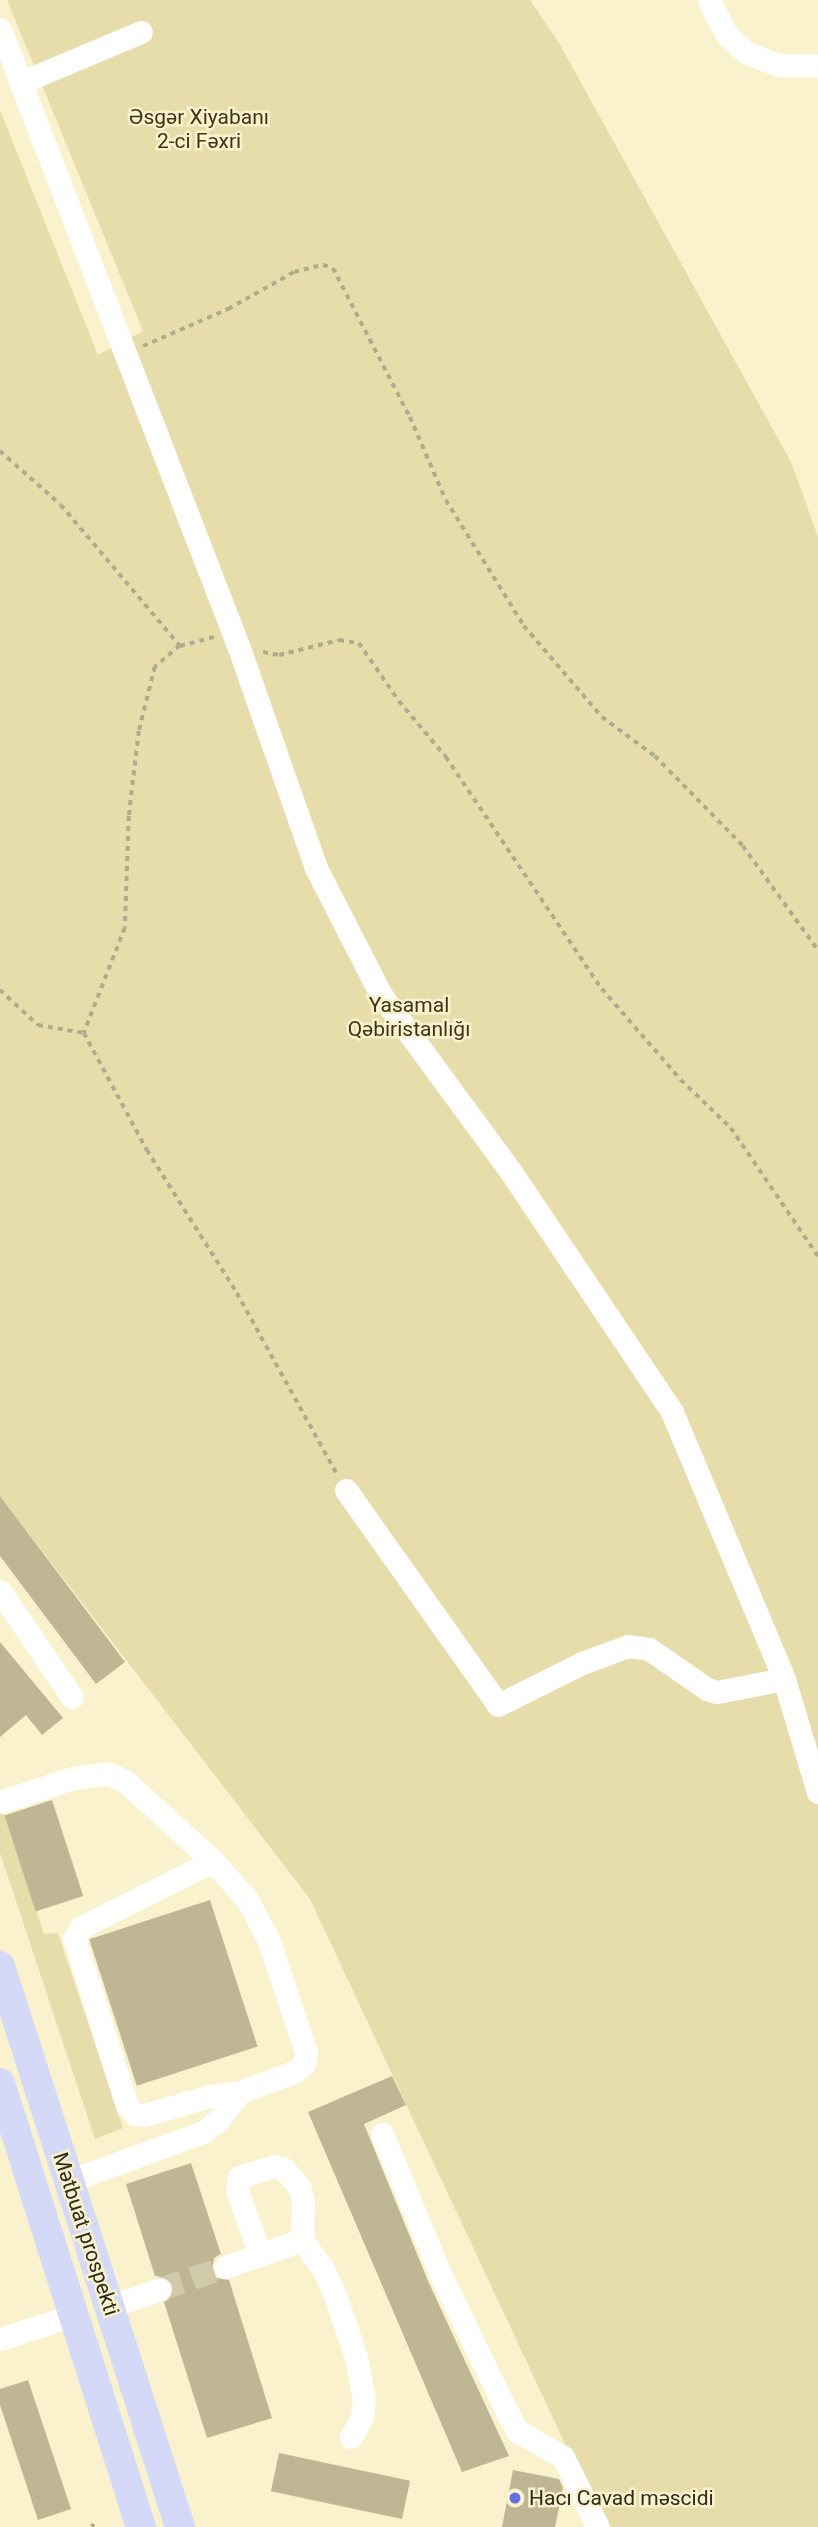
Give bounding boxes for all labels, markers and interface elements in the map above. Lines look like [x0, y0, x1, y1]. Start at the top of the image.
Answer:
park label: Əsgər Xiyabanı 2-ci Fəxri [129, 104, 269, 154]
park label: Yasamal Qəbiristanlığı [348, 992, 470, 1042]
street label: Mətbuat prospekti [48, 2149, 124, 2319]
place label: Hacı Cavad məscidi [529, 2485, 714, 2511]
marker: Hacı Cavad məscidi [507, 2490, 523, 2506]

